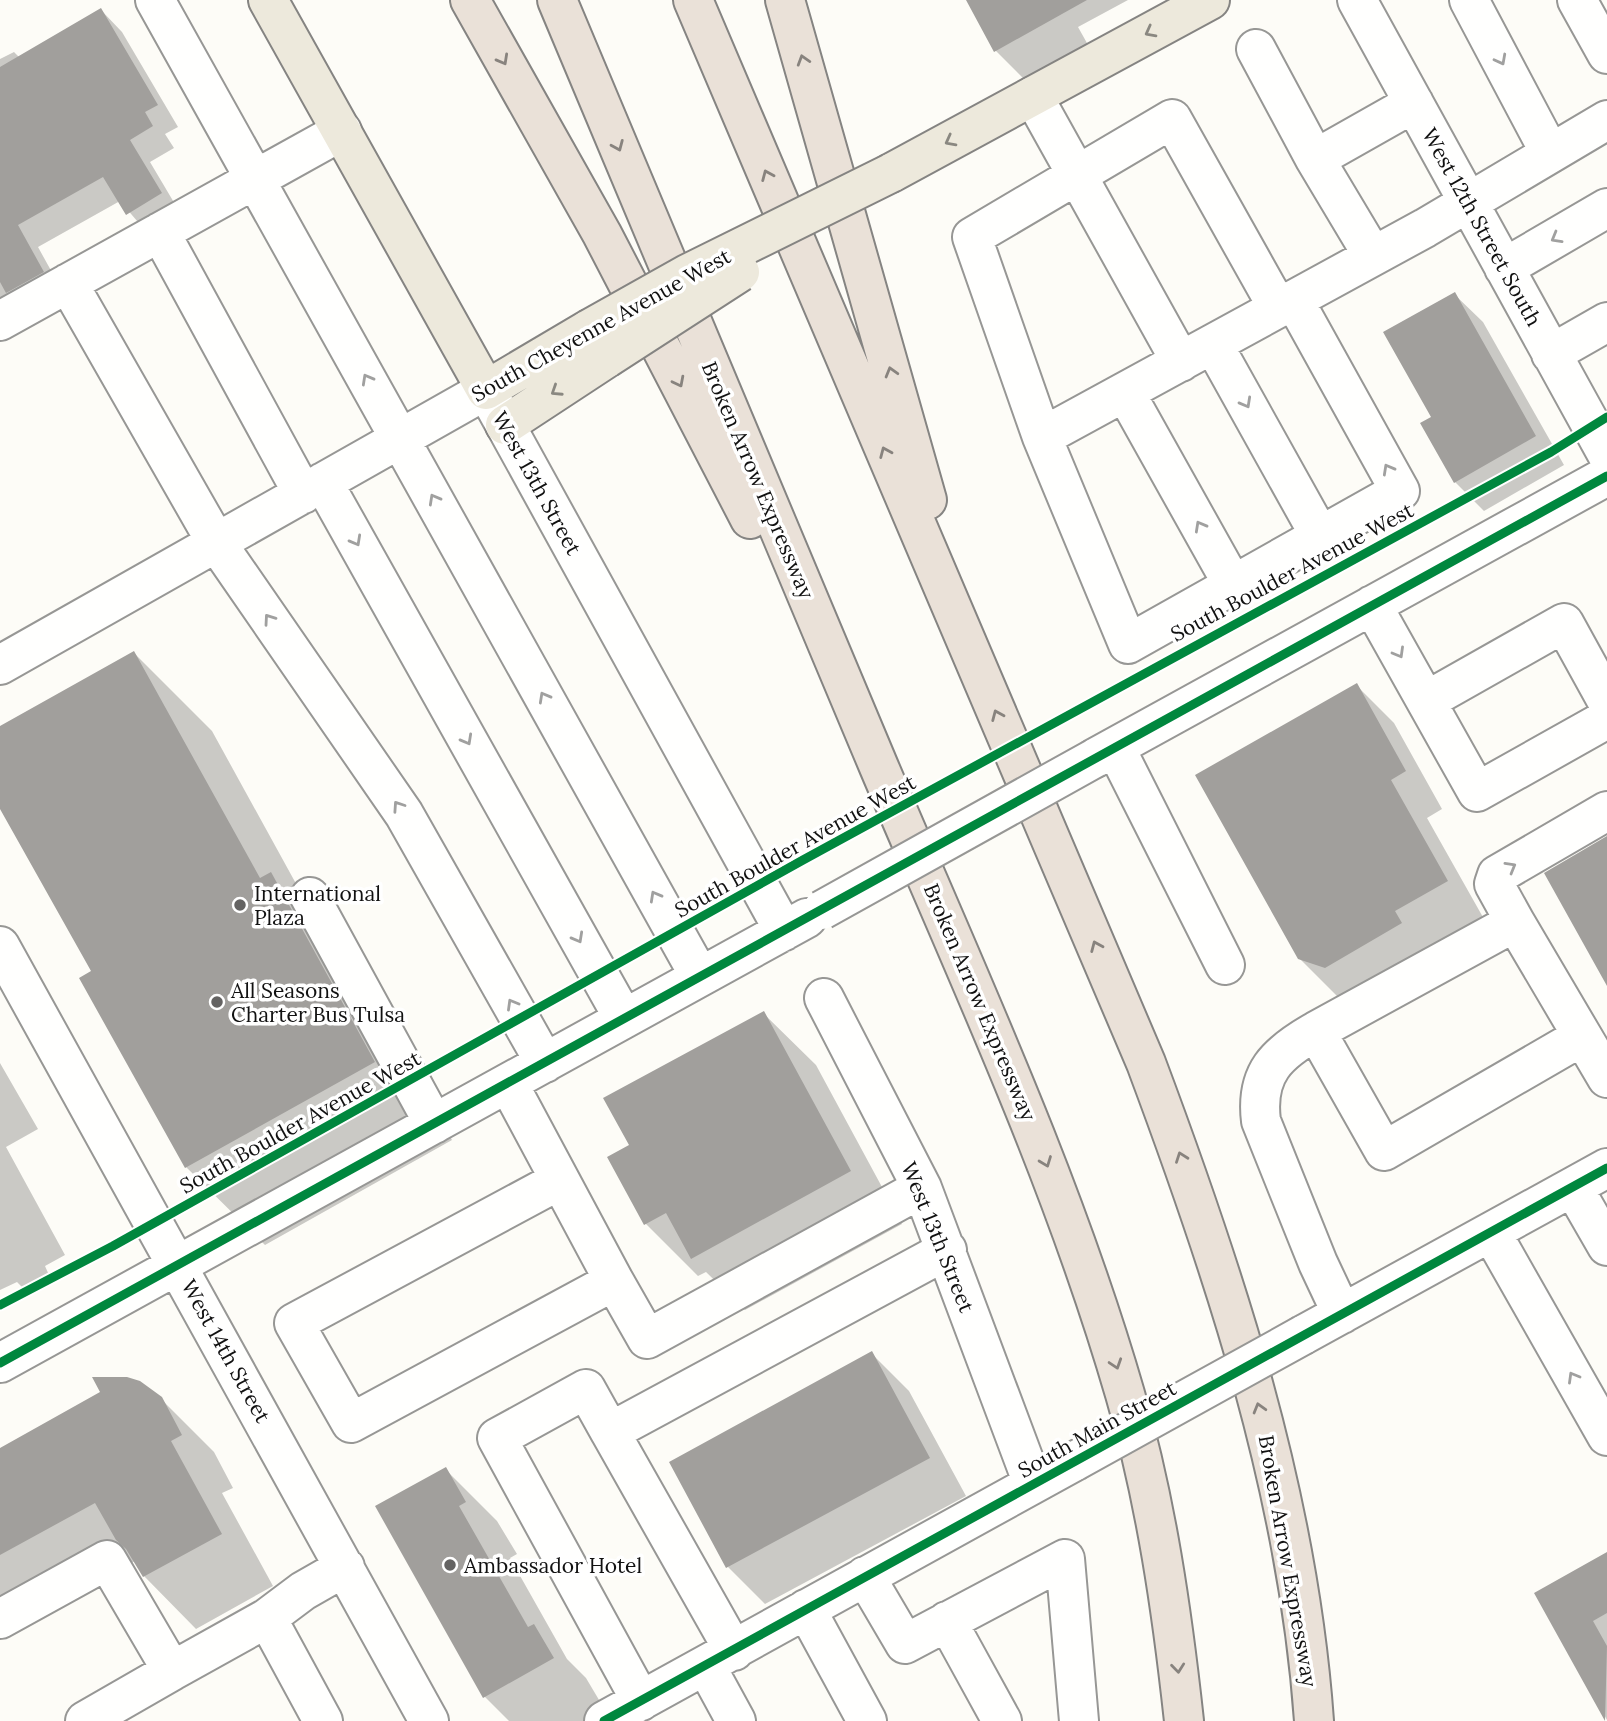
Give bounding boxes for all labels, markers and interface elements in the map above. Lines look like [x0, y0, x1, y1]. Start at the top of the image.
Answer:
one-way arrow [1145, 24, 1157, 38]
one-way arrow [495, 52, 508, 65]
one-way arrow [1493, 53, 1506, 66]
one-way arrow [797, 54, 811, 66]
street label: West 12th Street South [1416, 123, 1548, 331]
one-way arrow [945, 133, 957, 146]
one-way arrow [610, 138, 624, 151]
one-way arrow [761, 170, 775, 182]
one-way arrow [1550, 229, 1563, 242]
street label: South Cheyenne Avenue West [467, 242, 736, 408]
street label: Broken Arrow Expressway [696, 357, 820, 603]
one-way arrow [885, 366, 900, 378]
one-way arrow [362, 373, 375, 386]
one-way arrow [670, 375, 684, 387]
one-way arrow [551, 383, 564, 396]
one-way arrow [1238, 396, 1251, 408]
street label: West 13th Street [486, 407, 588, 560]
one-way arrow [879, 447, 893, 459]
one-way arrow [1383, 464, 1396, 476]
one-way arrow [428, 493, 442, 506]
street label: South Boulder Avenue West [1166, 496, 1419, 648]
one-way arrow [1195, 521, 1208, 533]
one-way arrow [348, 534, 361, 546]
one-way arrow [265, 614, 277, 627]
one-way arrow [1391, 646, 1404, 659]
one-way arrow [539, 692, 552, 705]
one-way arrow [991, 709, 1005, 722]
one-way arrow [459, 732, 472, 745]
street label: South Boulder Avenue West [670, 768, 921, 924]
one-way arrow [393, 801, 406, 814]
one-way arrow [1503, 862, 1516, 875]
street label: Broken Arrow Expressway [918, 879, 1042, 1125]
place label: International Plaza [254, 880, 381, 931]
one-way arrow [650, 891, 663, 903]
marker: International Plaza [232, 897, 248, 913]
one-way arrow [570, 931, 583, 944]
one-way arrow [1090, 941, 1104, 954]
place label: All Seasons Charter Bus Tulsa [230, 977, 405, 1028]
marker: All Seasons Charter Bus Tulsa [209, 994, 225, 1010]
one-way arrow [507, 998, 520, 1011]
street label: South Boulder Avenue West [175, 1044, 426, 1200]
one-way arrow [1175, 1152, 1189, 1164]
one-way arrow [1038, 1155, 1052, 1167]
street label: West 13th Street [896, 1158, 981, 1317]
street label: West 14th Street [175, 1275, 277, 1428]
one-way arrow [1107, 1358, 1122, 1370]
one-way arrow [1568, 1372, 1581, 1384]
street label: South Main Street [1013, 1374, 1182, 1484]
one-way arrow [1253, 1402, 1267, 1414]
street label: Broken Arrow Expressway [1253, 1433, 1323, 1689]
place label: Ambassador Hotel [463, 1552, 642, 1579]
marker: Ambassador Hotel [442, 1557, 458, 1573]
one-way arrow [1170, 1663, 1185, 1674]

